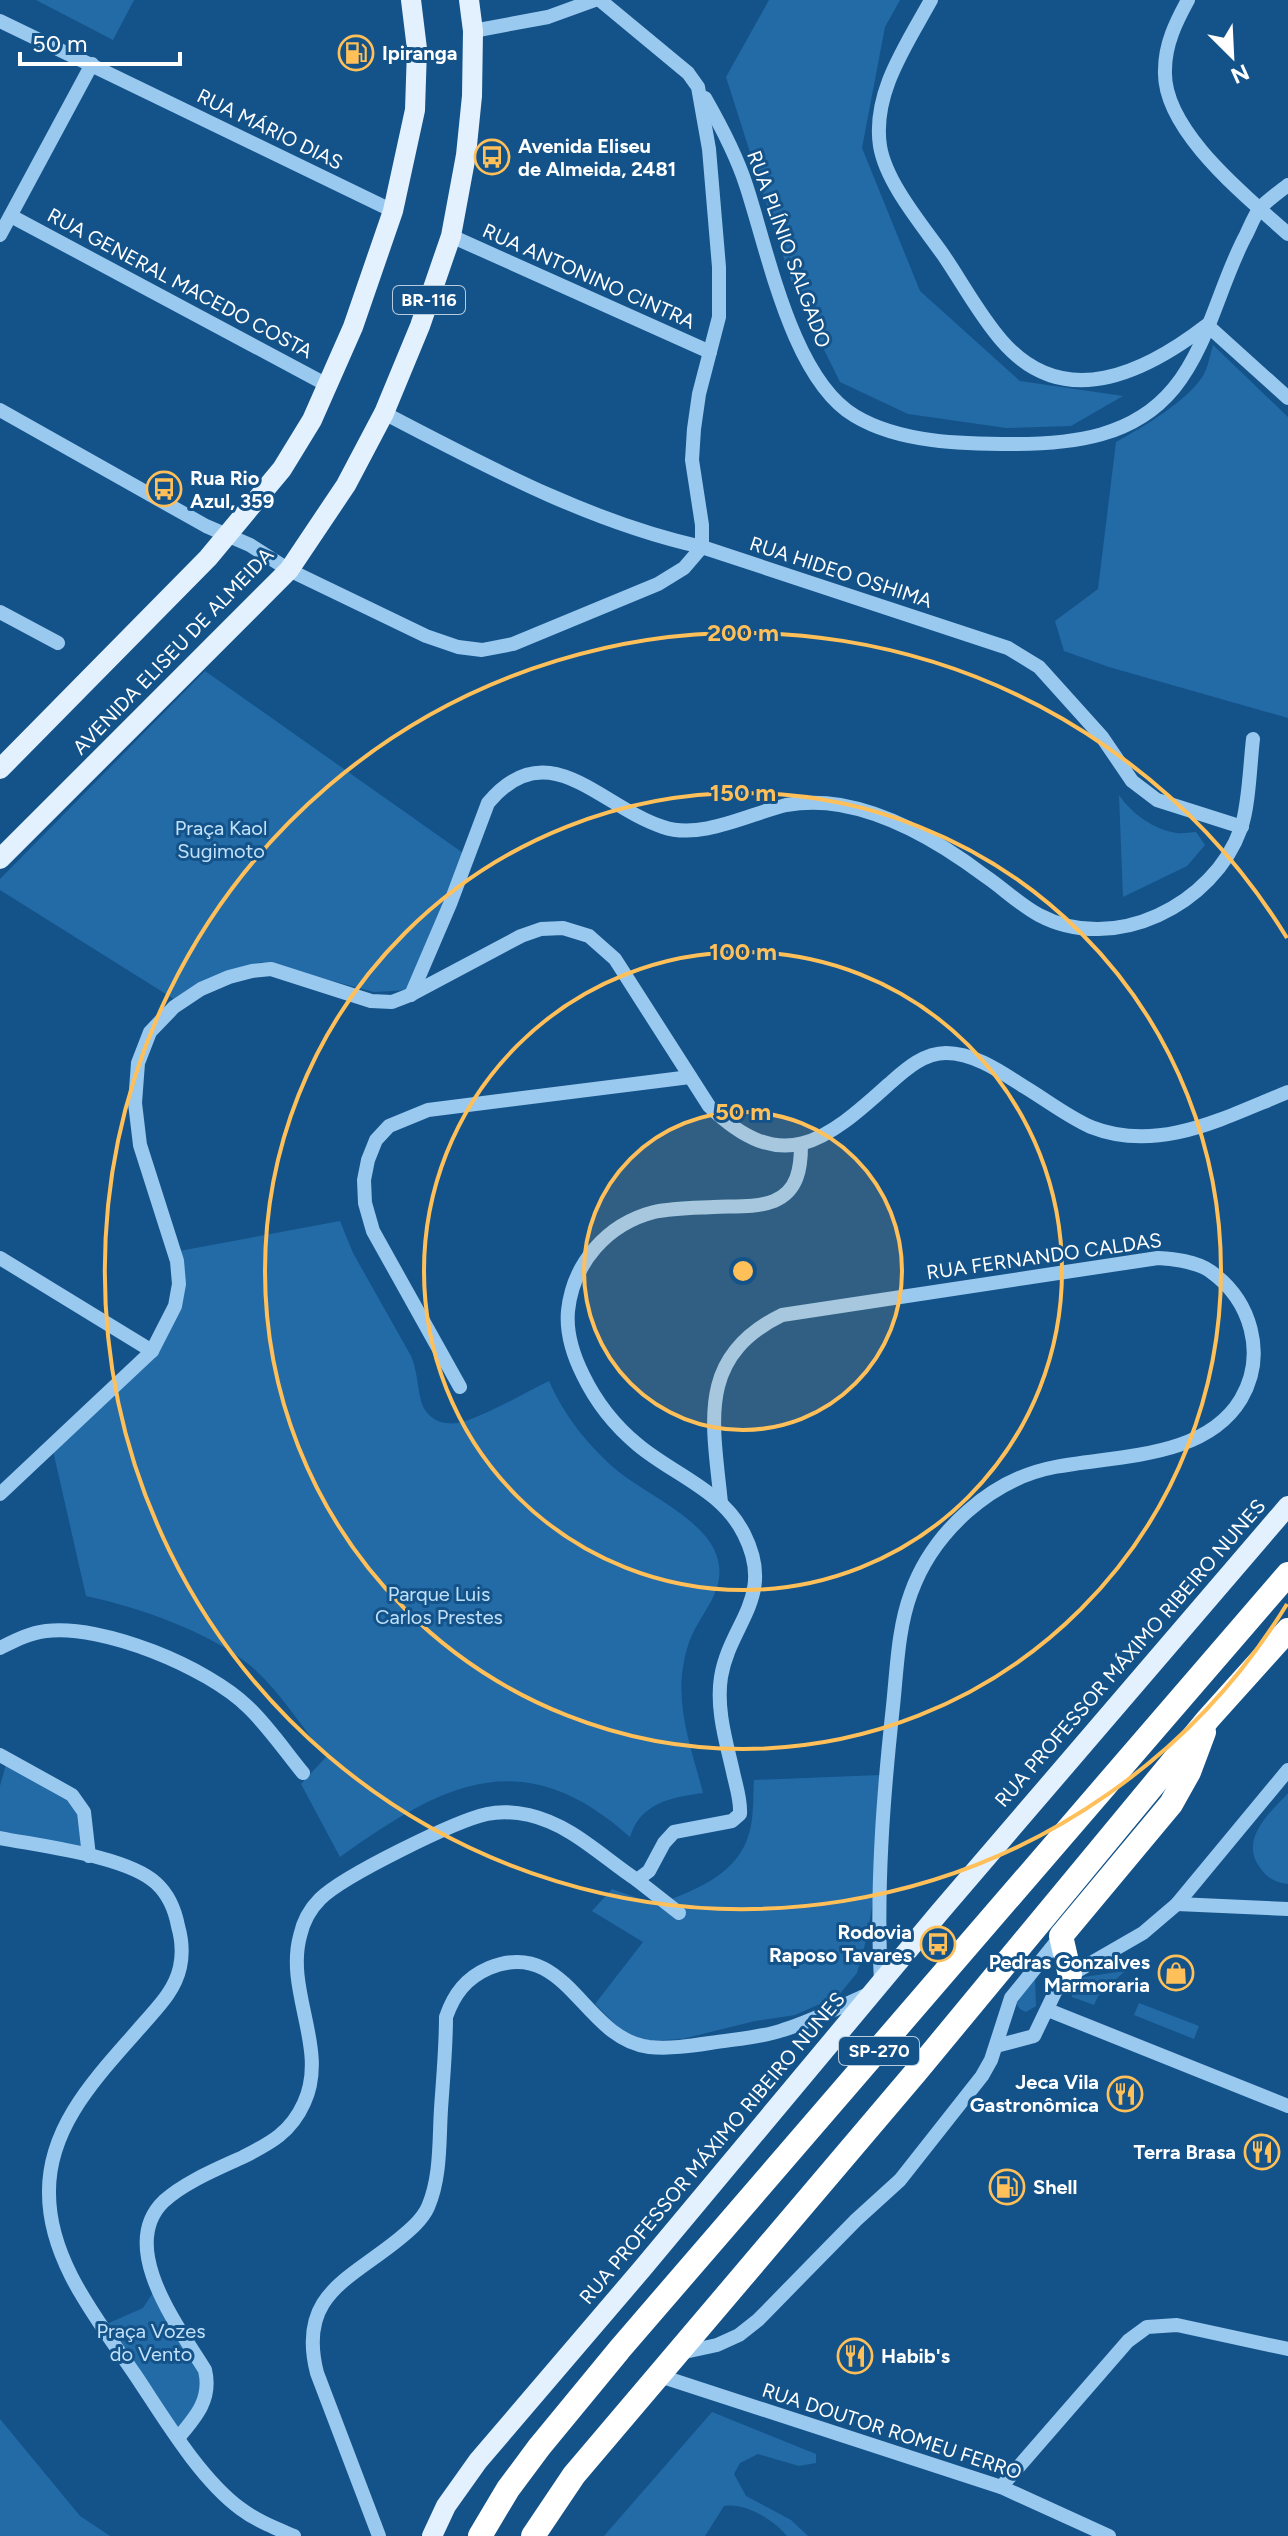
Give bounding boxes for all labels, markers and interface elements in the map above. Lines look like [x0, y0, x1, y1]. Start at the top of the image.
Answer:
scale bar [20, 16, 180, 66]
north arrow [1192, 16, 1272, 96]
text: 50 m [32, 29, 88, 58]
fuel station icon: Ipiranga [337, 34, 375, 72]
place label: Ipiranga [382, 41, 457, 65]
text: N [1227, 58, 1253, 90]
street label: RUA MÁRIO DIAS [193, 83, 347, 175]
place label: Avenida Eliseu de Almeida, 2481 [518, 134, 676, 181]
bus stop icon: Avenida Eliseu de Almeida, 2481 [473, 138, 511, 176]
street label: RUA PLÍNIO SALGADO [742, 147, 836, 351]
street label: RUA GENERAL MACEDO COSTA [43, 203, 317, 363]
street label: RUA ANTONINO CINTRA [479, 218, 699, 334]
road number: BR-116 [393, 286, 465, 314]
place label: Rua Rio Azul, 359 [190, 466, 274, 513]
bus stop icon: Rua Rio Azul, 359 [145, 470, 183, 508]
street label: RUA HIDEO OSHIMA [747, 531, 936, 613]
street label: AVENIDA ELISEU DE ALMEIDA [68, 542, 279, 759]
text: 200 m [707, 618, 779, 647]
text: 150 m [710, 778, 776, 807]
park label: Praça Kaol Sugimoto [175, 816, 267, 863]
text: 100 m [709, 937, 777, 966]
text: 50 m [715, 1097, 771, 1126]
street label: RUA FERNANDO CALDAS [925, 1228, 1163, 1284]
centre of rings [729, 1257, 757, 1285]
street label: RUA PROFESSOR MÁXIMO RIBEIRO NUNES [990, 1494, 1270, 1812]
park label: Parque Luis Carlos Prestes [375, 1582, 503, 1629]
place label: Rodovia Raposo Tavares [769, 1920, 912, 1967]
bus stop icon: Rodovia Raposo Tavares [919, 1925, 957, 1963]
place label: Pedras Gonzalves Marmoraria [989, 1950, 1150, 1997]
shop icon: Pedras Gonzalves Marmoraria [1157, 1954, 1195, 1992]
street label: RUA PROFESSOR MÁXIMO RIBEIRO NUNES [574, 1987, 850, 2309]
road number: SP-270 [839, 2037, 919, 2065]
place label: Jeca Vila Gastronômica [970, 2070, 1099, 2117]
restaurant icon: Jeca Vila Gastronômica [1106, 2075, 1144, 2113]
restaurant icon: Terra Brasa [1243, 2133, 1281, 2171]
place label: Terra Brasa [1134, 2140, 1236, 2164]
fuel station icon: Shell [988, 2168, 1026, 2206]
place label: Shell [1033, 2175, 1077, 2199]
park label: Praça Vozes do Vento [96, 2319, 206, 2366]
restaurant icon: Habib's [836, 2337, 874, 2375]
place label: Habib's [881, 2344, 950, 2368]
street label: RUA DOUTOR ROMEU FERRO [759, 2378, 1025, 2484]

